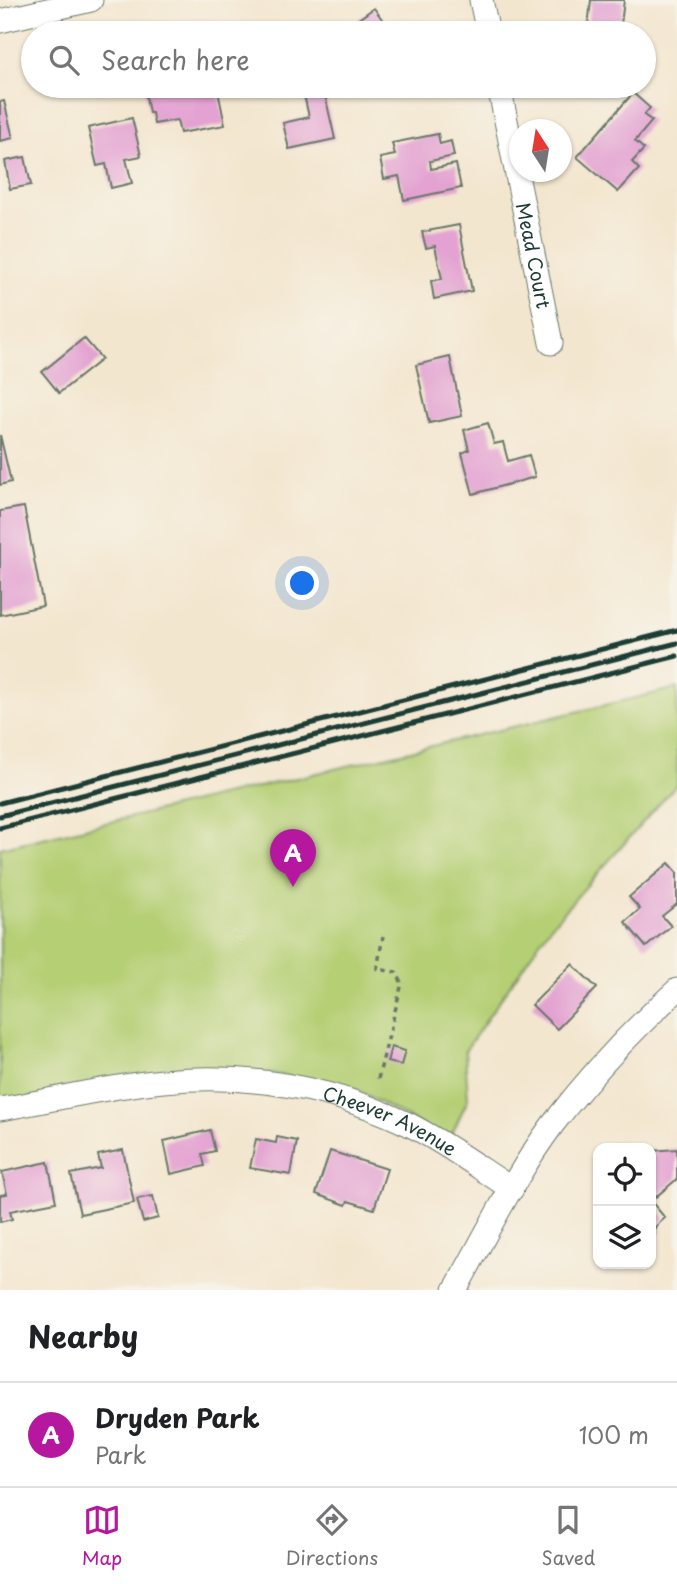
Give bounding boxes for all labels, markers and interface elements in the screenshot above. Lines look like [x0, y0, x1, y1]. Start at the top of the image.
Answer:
search box [21, 21, 656, 98]
text: Search here [101, 40, 250, 79]
icon: search [45, 41, 83, 79]
north arrow [509, 119, 572, 182]
street label: Mead Court [510, 200, 559, 311]
your location [285, 566, 319, 600]
pin: A [270, 829, 316, 887]
street label: Cheever Avenue [320, 1079, 462, 1162]
map controls [593, 1143, 656, 1269]
button: locate [593, 1143, 656, 1206]
button: layers [593, 1206, 656, 1269]
text: Nearby [28, 1313, 138, 1358]
text: Dryden Park [95, 1398, 260, 1437]
text: A [42, 1417, 60, 1452]
text: 100 m [579, 1417, 649, 1452]
text: Park [95, 1437, 146, 1472]
tab: Map [82, 1501, 122, 1571]
tab: Directions [286, 1501, 378, 1571]
tab: Saved [541, 1501, 595, 1571]

